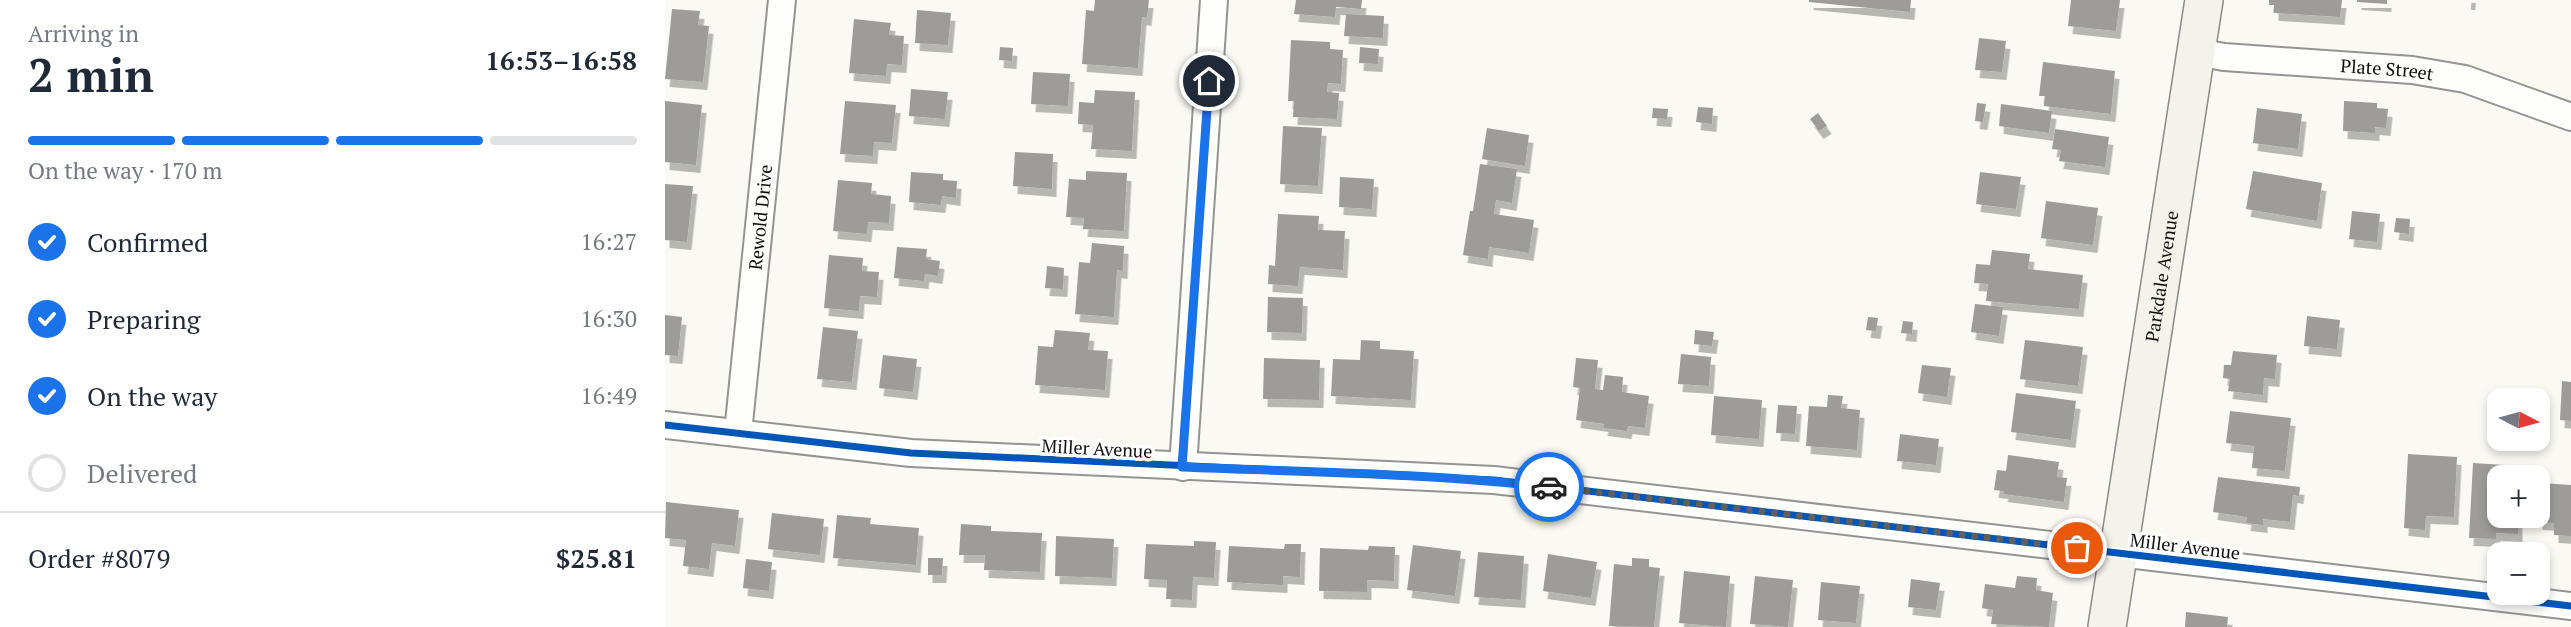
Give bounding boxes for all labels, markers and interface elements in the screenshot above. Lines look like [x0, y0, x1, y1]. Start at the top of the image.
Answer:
text: Arriving in [28, 18, 139, 49]
text: 16:53–16:58 [485, 43, 637, 77]
text: 2 min [28, 44, 154, 105]
pin [1179, 51, 1239, 111]
street label: Plate Street [2340, 53, 2436, 86]
icon: home [1190, 62, 1228, 100]
text: On the way · 170 m [28, 155, 222, 186]
street label: Rewold Drive [743, 163, 777, 271]
street label: Parkdale Avenue [2139, 209, 2183, 344]
icon: check [28, 223, 66, 261]
text: Confirmed [87, 225, 208, 259]
text: 16:27 [580, 226, 637, 257]
icon: check [28, 300, 66, 338]
text: Preparing [87, 302, 200, 336]
text: 16:30 [580, 303, 637, 334]
icon: check [28, 377, 66, 415]
text: On the way [87, 379, 218, 413]
text: 16:49 [580, 380, 637, 411]
north arrow [2487, 388, 2550, 452]
map controls [2487, 388, 2550, 605]
street label: Miller Avenue [1041, 433, 1153, 463]
courier [1514, 452, 1584, 522]
text: Delivered [87, 456, 197, 490]
button: + [2487, 465, 2550, 528]
icon: car [1530, 468, 1568, 506]
pin [2047, 518, 2107, 578]
street label: Miller Avenue [2129, 527, 2241, 565]
icon: bag [2058, 529, 2096, 567]
text: Order #8079 [28, 541, 170, 575]
text: $25.81 [556, 541, 637, 575]
button: − [2487, 542, 2550, 605]

